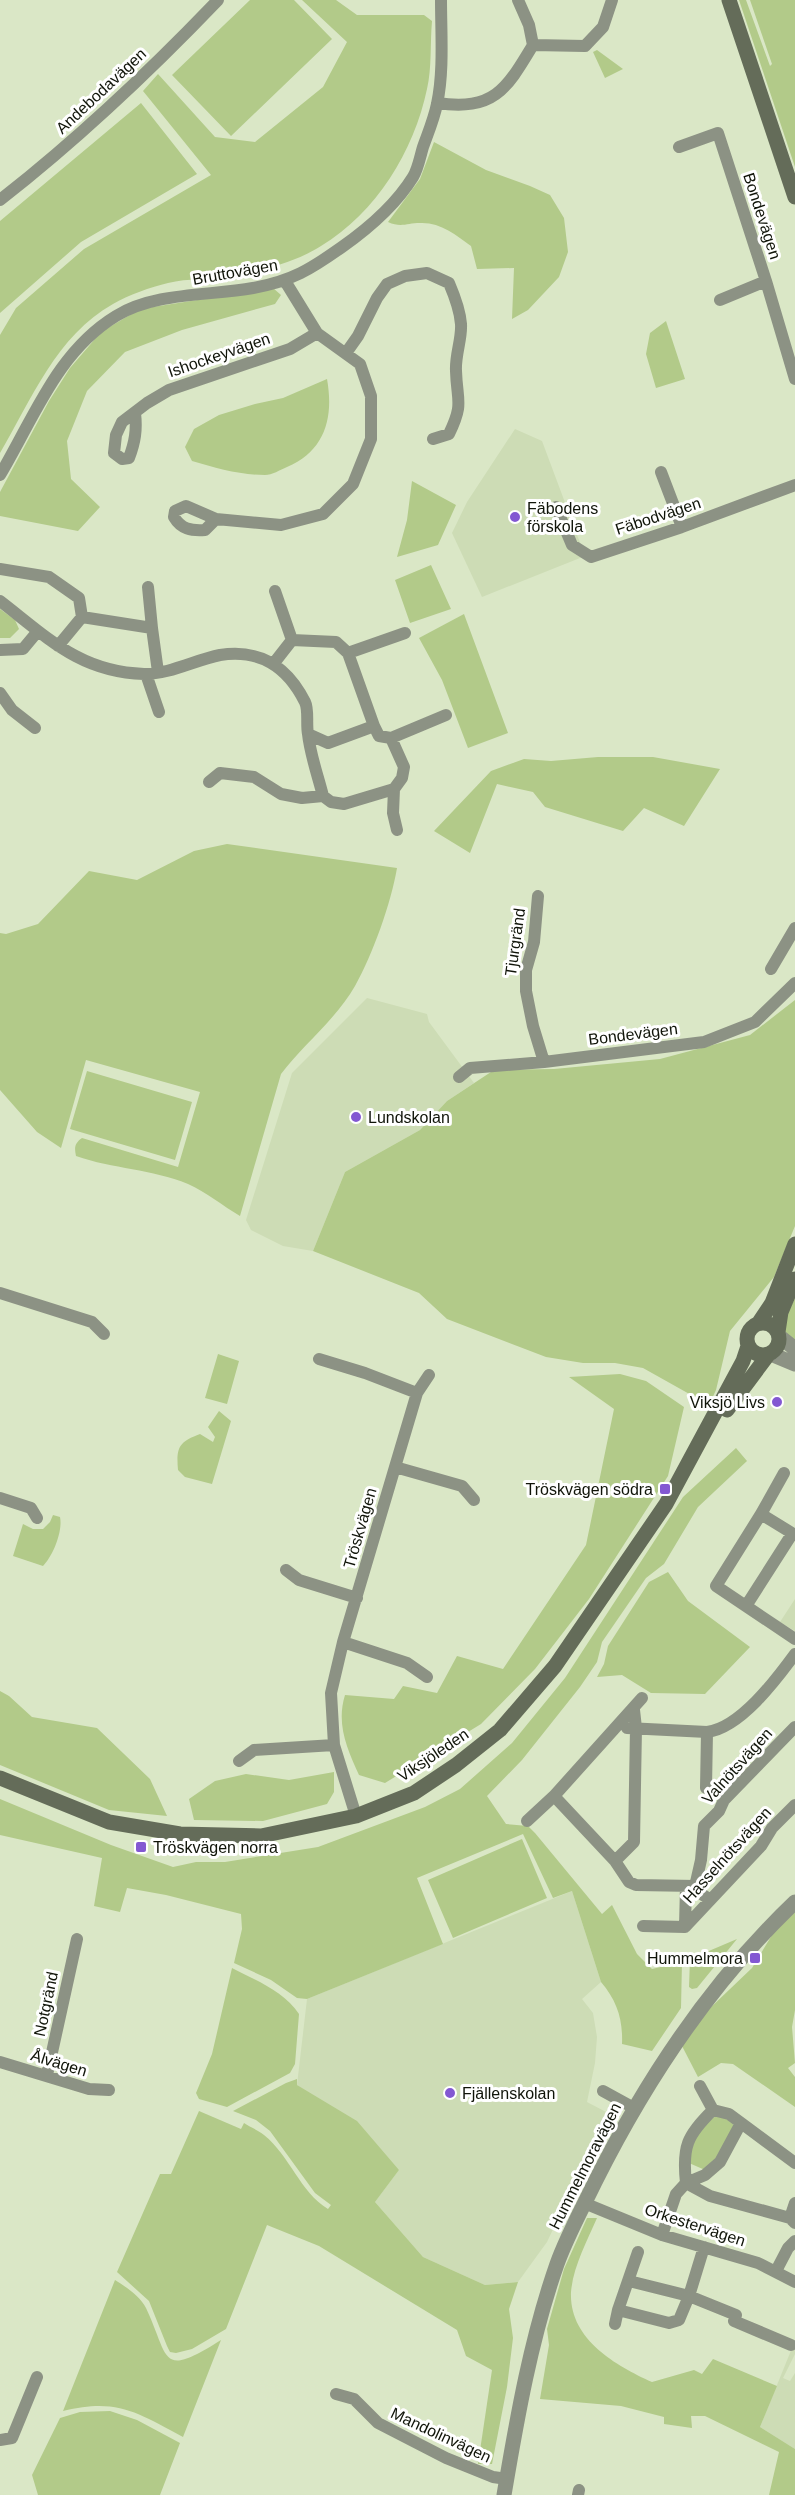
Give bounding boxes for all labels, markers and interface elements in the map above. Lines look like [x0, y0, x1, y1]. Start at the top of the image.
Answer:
street label: Andebodavägen [53, 45, 149, 137]
street label: Bondevägen [740, 171, 784, 261]
street label: Bruttovägen [191, 256, 279, 288]
street label: Ishockeyvägen [166, 330, 272, 380]
street label: Fäbodvägen [613, 494, 703, 538]
place label: Fäbodens förskola [527, 500, 598, 535]
marker: Fäbodens förskola [508, 510, 522, 524]
street label: Tjurgränd [502, 907, 528, 977]
street label: Bondevägen [587, 1020, 679, 1048]
place label: Lundskolan [368, 1109, 450, 1126]
marker: Lundskolan [349, 1110, 363, 1124]
place label: Viksjö Livs [690, 1394, 765, 1411]
marker: Viksjö Livs [770, 1395, 784, 1409]
place label: Tröskvägen södra [526, 1481, 653, 1498]
marker: Tröskvägen södra [658, 1482, 672, 1496]
street label: Tröskvägen [340, 1486, 380, 1570]
street label: Viksjöleden [394, 1725, 472, 1785]
street label: Valnötsvägen [699, 1725, 775, 1807]
street label: Hasselnötsvägen [680, 1804, 774, 1906]
place label: Tröskvägen norra [153, 1839, 278, 1856]
marker: Tröskvägen norra [134, 1840, 148, 1854]
place label: Hummelmora [647, 1950, 743, 1967]
marker: Hummelmora [748, 1951, 762, 1965]
street label: Notgränd [31, 1970, 61, 2038]
street label: Ålvägen [29, 2045, 89, 2080]
place label: Fjällenskolan [462, 2085, 555, 2102]
marker: Fjällenskolan [443, 2086, 457, 2100]
street label: Hummelmoravägen [546, 2100, 624, 2232]
street label: Orkestervägen [642, 2201, 748, 2249]
street label: Mandolinvägen [388, 2404, 494, 2466]

